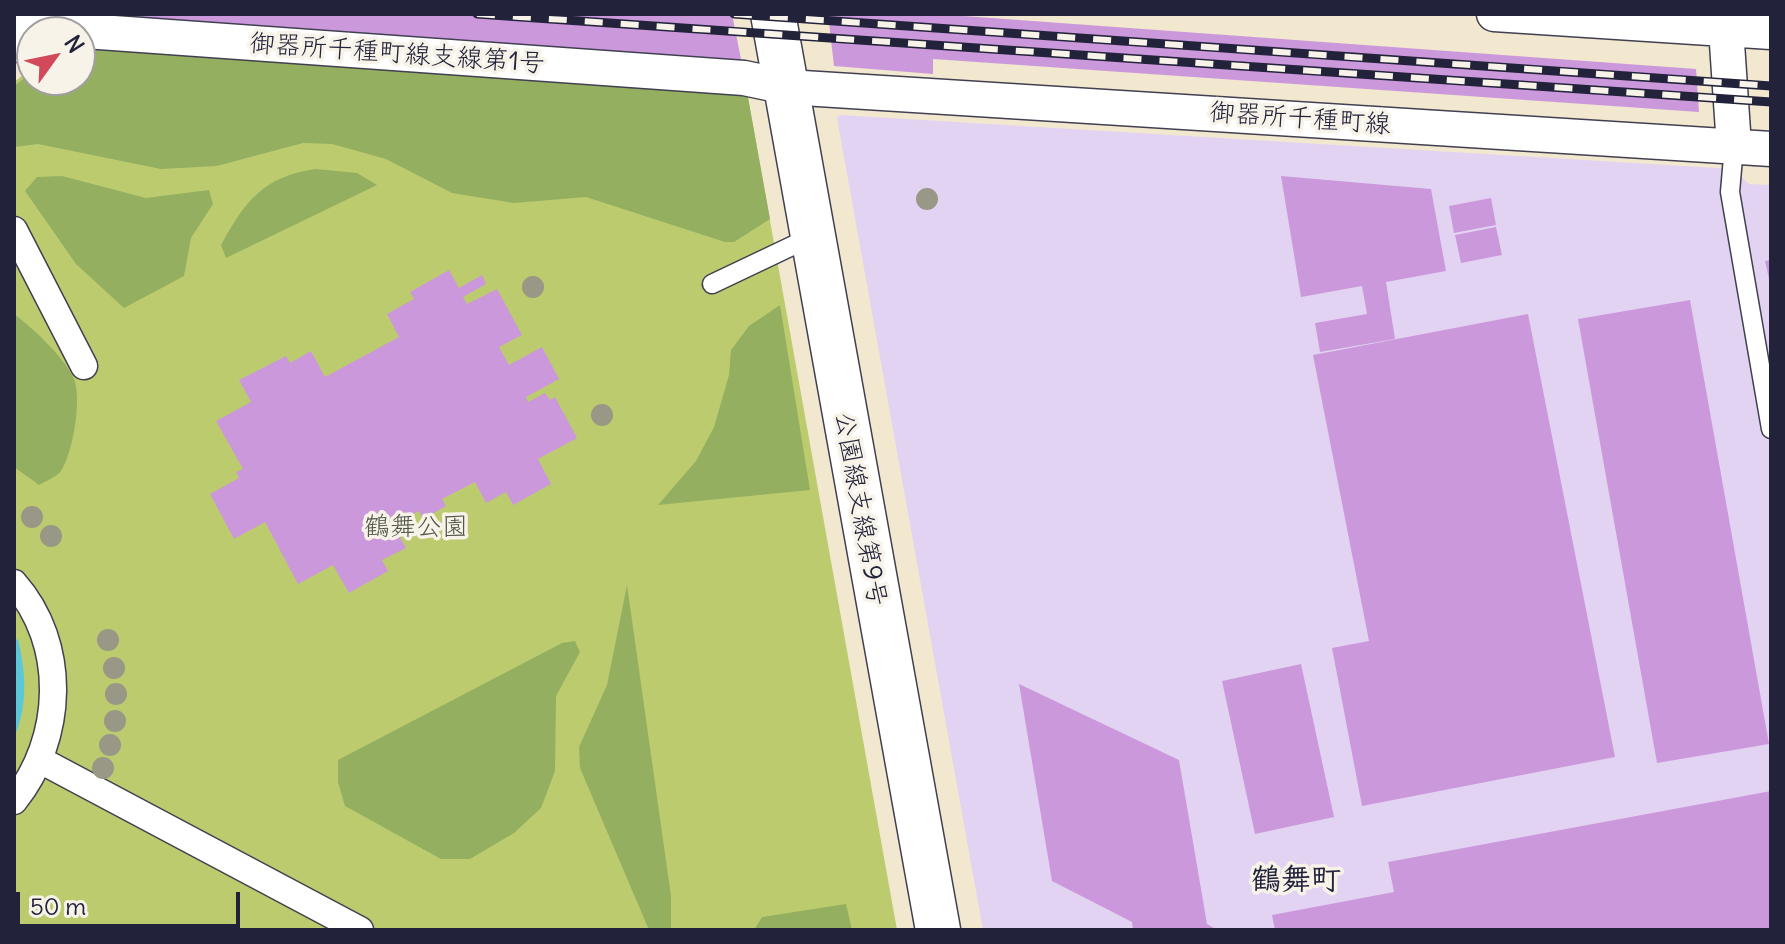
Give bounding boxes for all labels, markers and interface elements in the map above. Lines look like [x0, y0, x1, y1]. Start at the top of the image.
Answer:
north arrow [16, 16, 96, 96]
street label: 御器所千種町線支線第1号 [248, 28, 546, 80]
text: N [59, 30, 90, 58]
street label: 御器所千種町線 [1208, 97, 1392, 141]
street label: 公園線支線第9号 [828, 409, 892, 609]
park label: 鶴舞公園 [364, 512, 468, 544]
district label: 鶴舞町 [1251, 862, 1341, 898]
scale bar [20, 876, 244, 926]
text: 50 m [30, 891, 86, 921]

